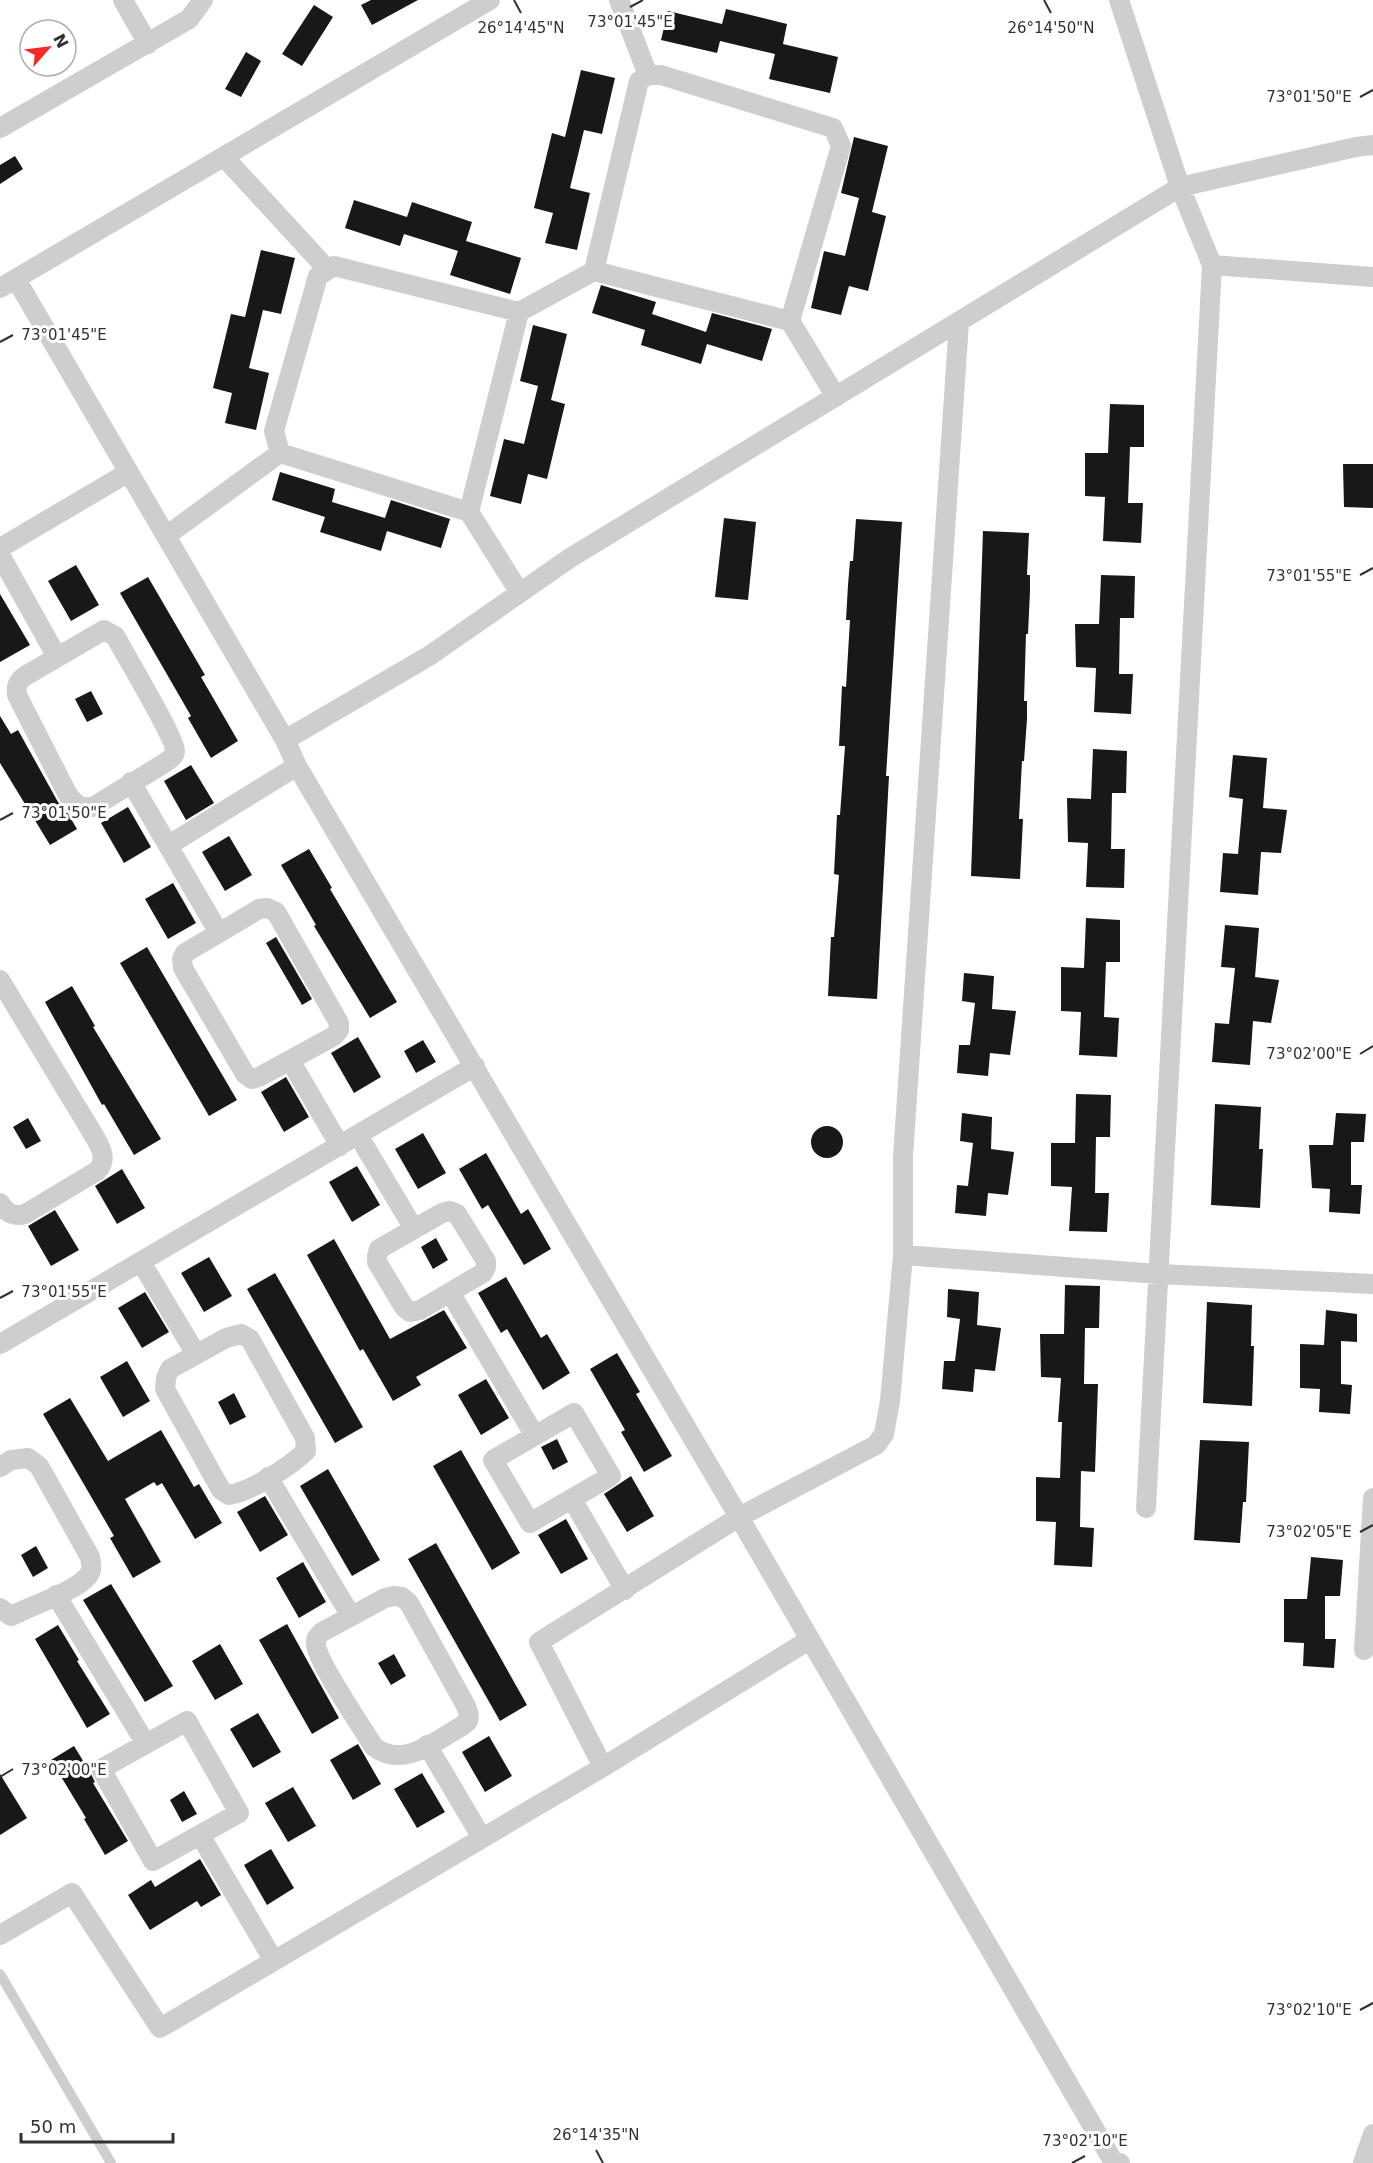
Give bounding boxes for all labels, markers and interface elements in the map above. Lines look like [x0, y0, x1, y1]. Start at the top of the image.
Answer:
text: 73°01'45"E [587, 13, 673, 31]
north arrow [18, 18, 78, 78]
text: 26°14'45"N [477, 19, 565, 37]
text: 26°14'50"N [1007, 19, 1095, 37]
text: N [49, 31, 72, 52]
text: 73°01'50"E [1266, 88, 1352, 106]
text: 73°01'45"E [21, 326, 107, 344]
text: 73°01'55"E [1266, 567, 1352, 585]
text: 73°01'50"E [21, 804, 107, 822]
text: 73°02'00"E [1266, 1045, 1352, 1063]
text: 73°01'55"E [21, 1283, 107, 1301]
text: 73°02'05"E [1266, 1523, 1352, 1541]
text: 73°02'00"E [21, 1761, 107, 1779]
text: 73°02'10"E [1266, 2001, 1352, 2019]
scale bar [21, 2106, 172, 2144]
text: 50 m [30, 2116, 76, 2137]
text: 26°14'35"N [552, 2126, 640, 2144]
text: 73°02'10"E [1042, 2132, 1128, 2150]

